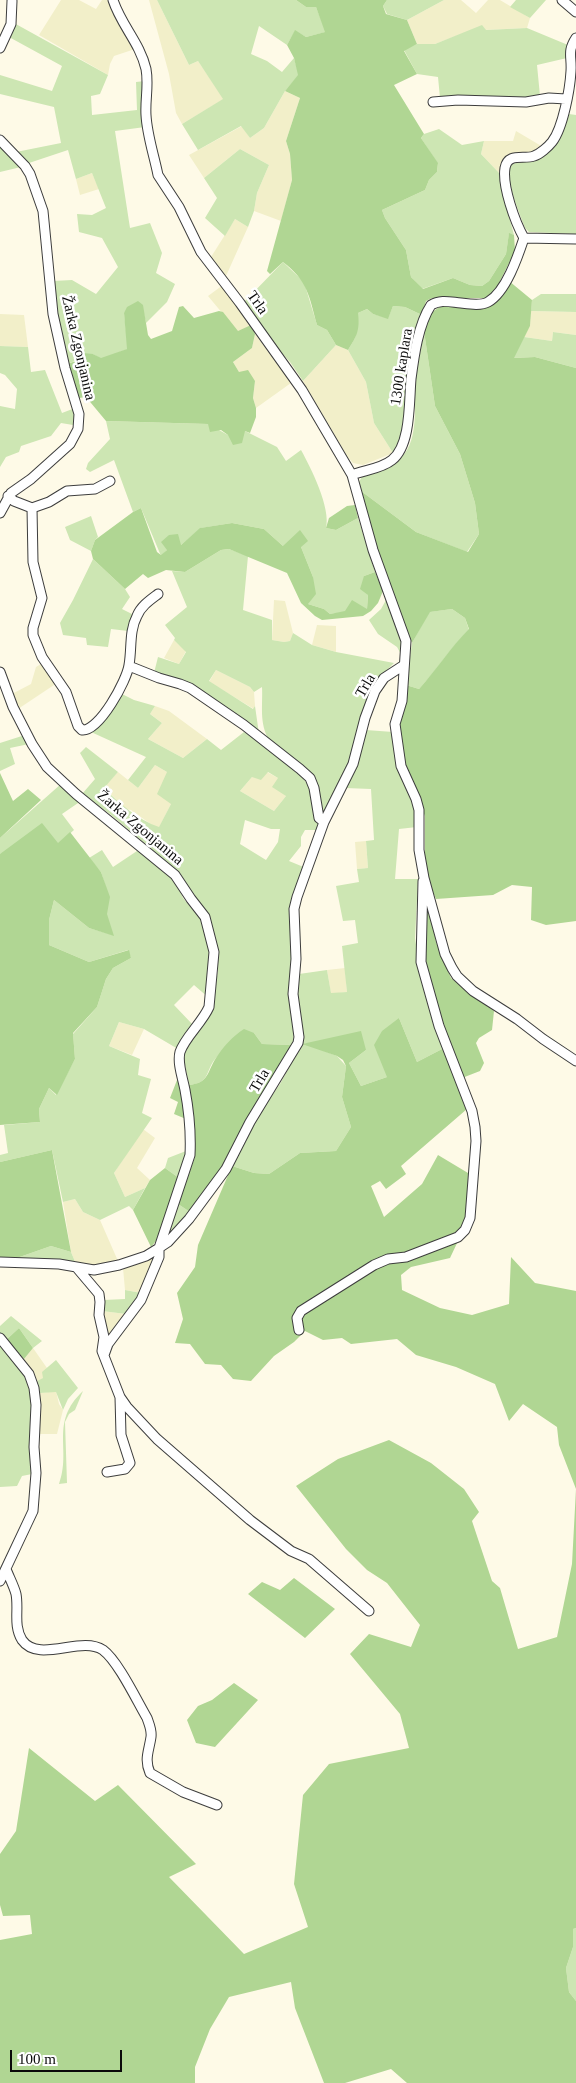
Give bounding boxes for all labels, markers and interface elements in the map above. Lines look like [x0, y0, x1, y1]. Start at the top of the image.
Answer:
street label: Trla [243, 288, 271, 318]
street label: Žarka Zgonjanina [57, 294, 99, 402]
street label: 1300 kaplara [387, 327, 417, 407]
street label: Trla [352, 671, 380, 701]
street label: Žarka Zgonjanina [93, 787, 187, 869]
street label: Trla [246, 1066, 274, 1096]
scale bar [12, 2040, 125, 2072]
text: 100 m [18, 2051, 56, 2067]

